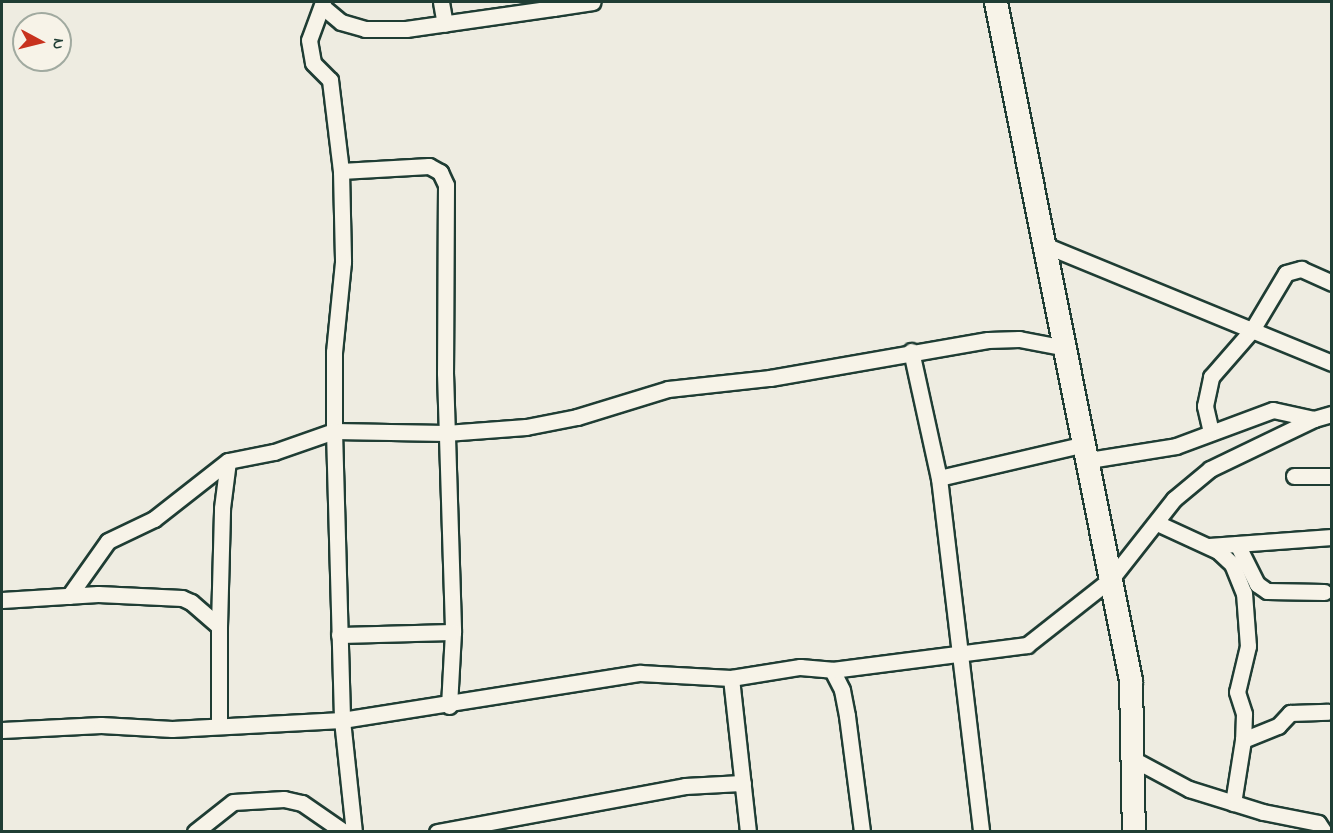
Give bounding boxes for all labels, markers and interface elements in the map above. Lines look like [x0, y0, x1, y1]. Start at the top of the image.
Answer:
north arrow [12, 12, 72, 72]
text: N [45, 37, 70, 51]

